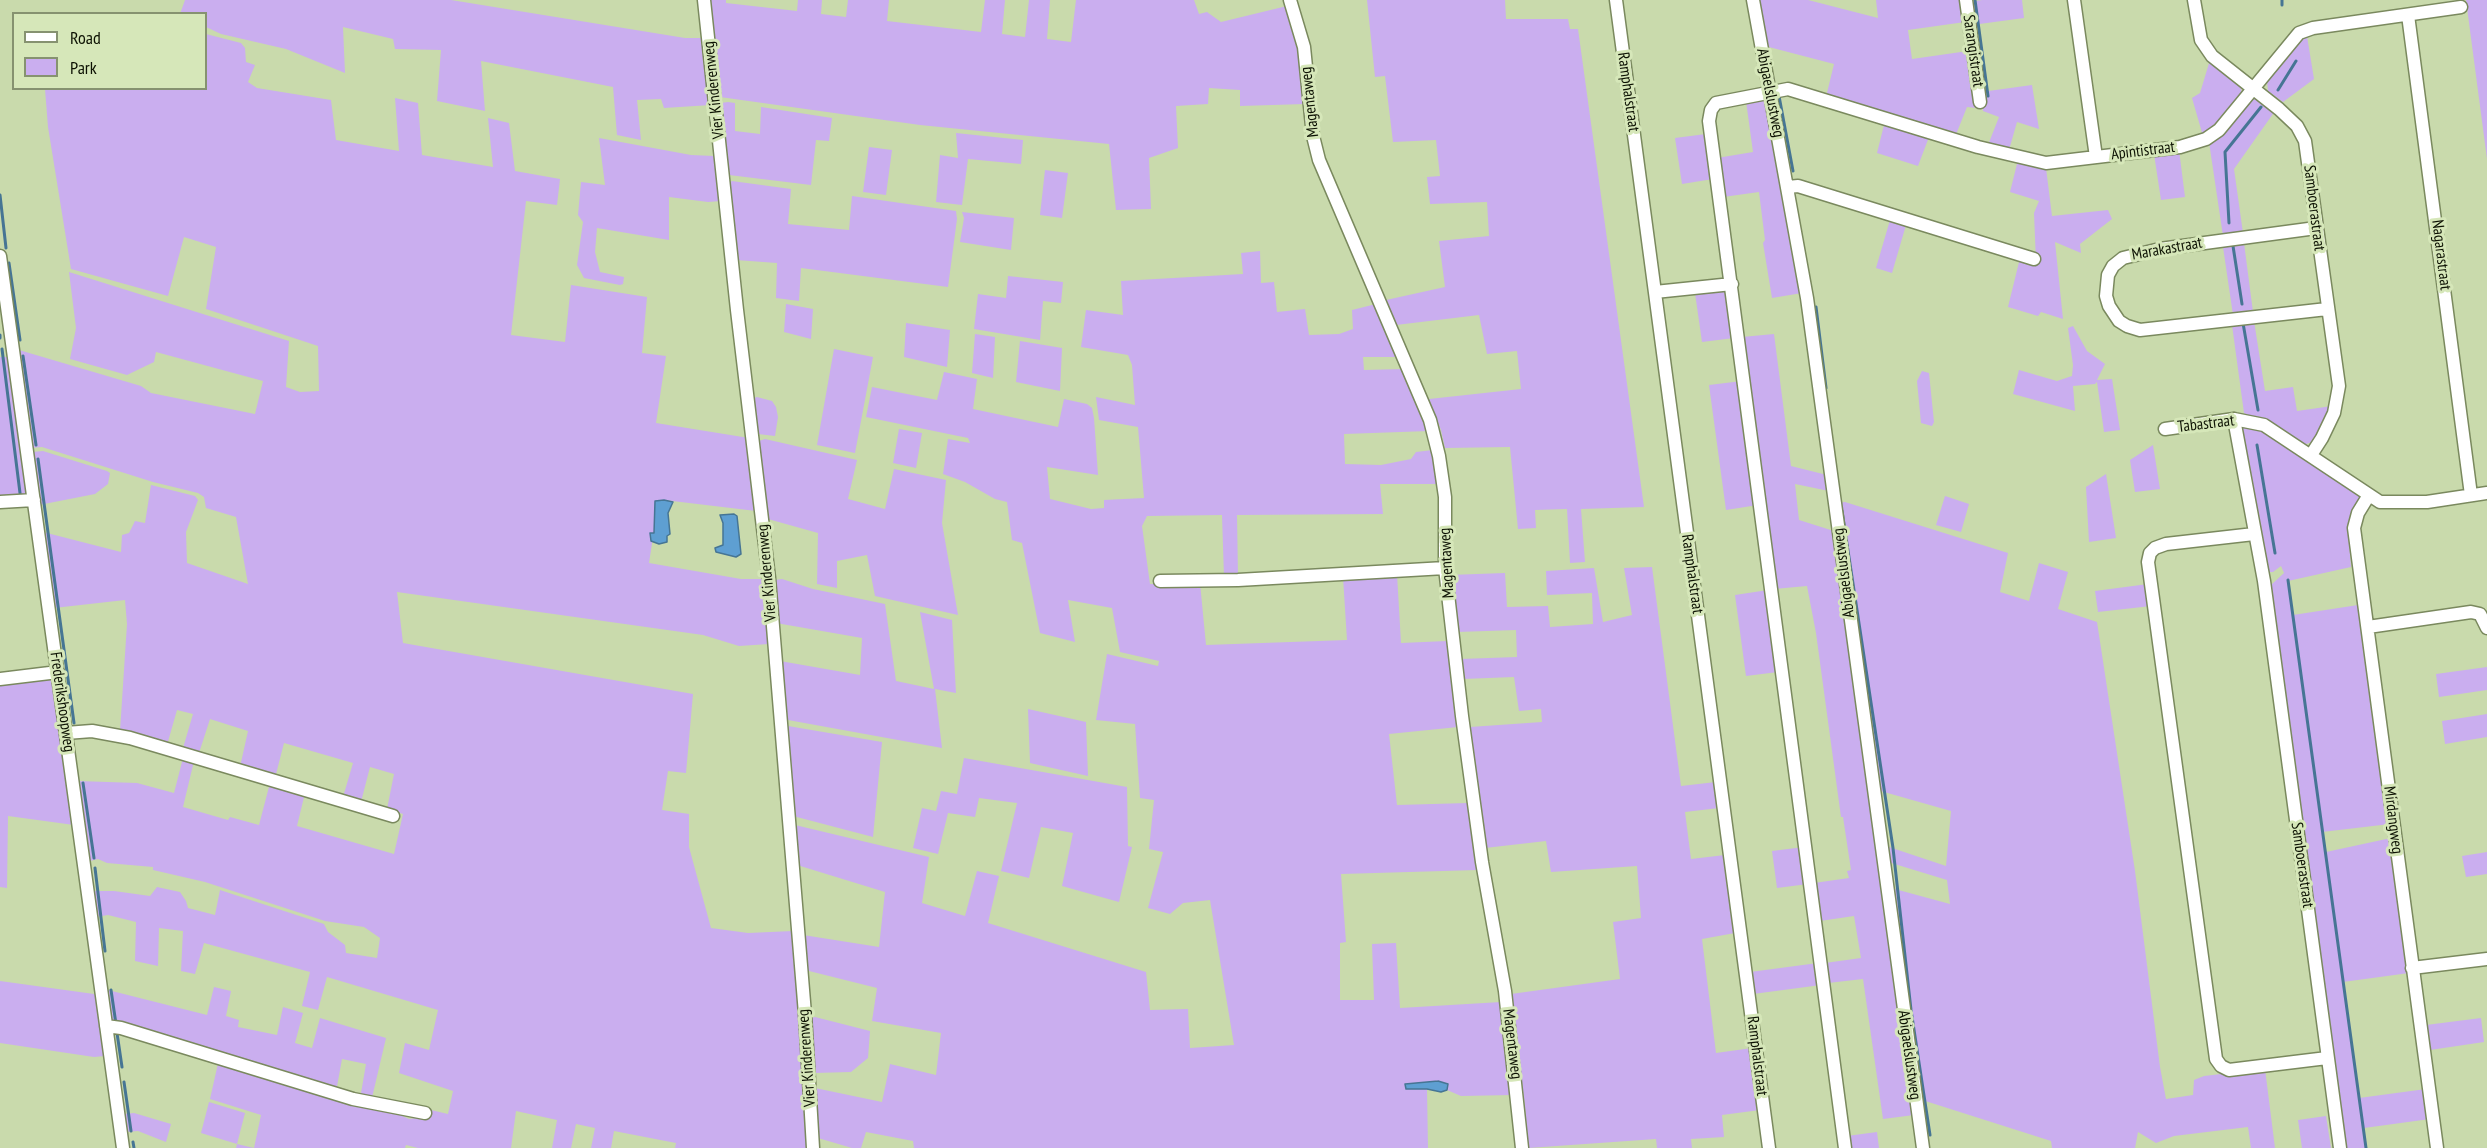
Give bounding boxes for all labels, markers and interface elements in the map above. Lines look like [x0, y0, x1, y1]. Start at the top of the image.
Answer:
legend [12, 12, 207, 90]
street label: Sarangistraat [1958, 14, 1988, 88]
text: Road [70, 26, 101, 49]
street label: Vier Kinderenweg [699, 40, 729, 140]
street label: Abigaelslustweg [1752, 47, 1788, 139]
street label: Ramphalstraat [1613, 51, 1643, 133]
text: Park [70, 56, 97, 79]
street label: Magentaweg [1297, 66, 1323, 138]
street label: Apintistraat [2110, 138, 2176, 164]
street label: Samboerastraat [2299, 164, 2329, 252]
street label: Nagarastraat [2427, 219, 2455, 291]
street label: Marakastraat [2130, 233, 2204, 265]
street label: Tabastraat [2177, 411, 2235, 437]
street label: Vier Kinderenweg [753, 523, 781, 623]
street label: Magentaweg [1436, 527, 1458, 599]
street label: Abigaelslustweg [1829, 527, 1859, 619]
street label: Ramphalstraat [1677, 533, 1707, 615]
street label: Frederikshoopweg [45, 651, 79, 753]
street label: Mirdangweg [2379, 785, 2407, 855]
street label: Samboerastraat [2286, 821, 2318, 909]
street label: Magentaweg [1498, 1008, 1526, 1080]
street label: Vier Kinderenweg [794, 1009, 820, 1107]
street label: Abigaelslustweg [1893, 1009, 1925, 1101]
street label: Ramphalstraat [1743, 1015, 1771, 1097]

